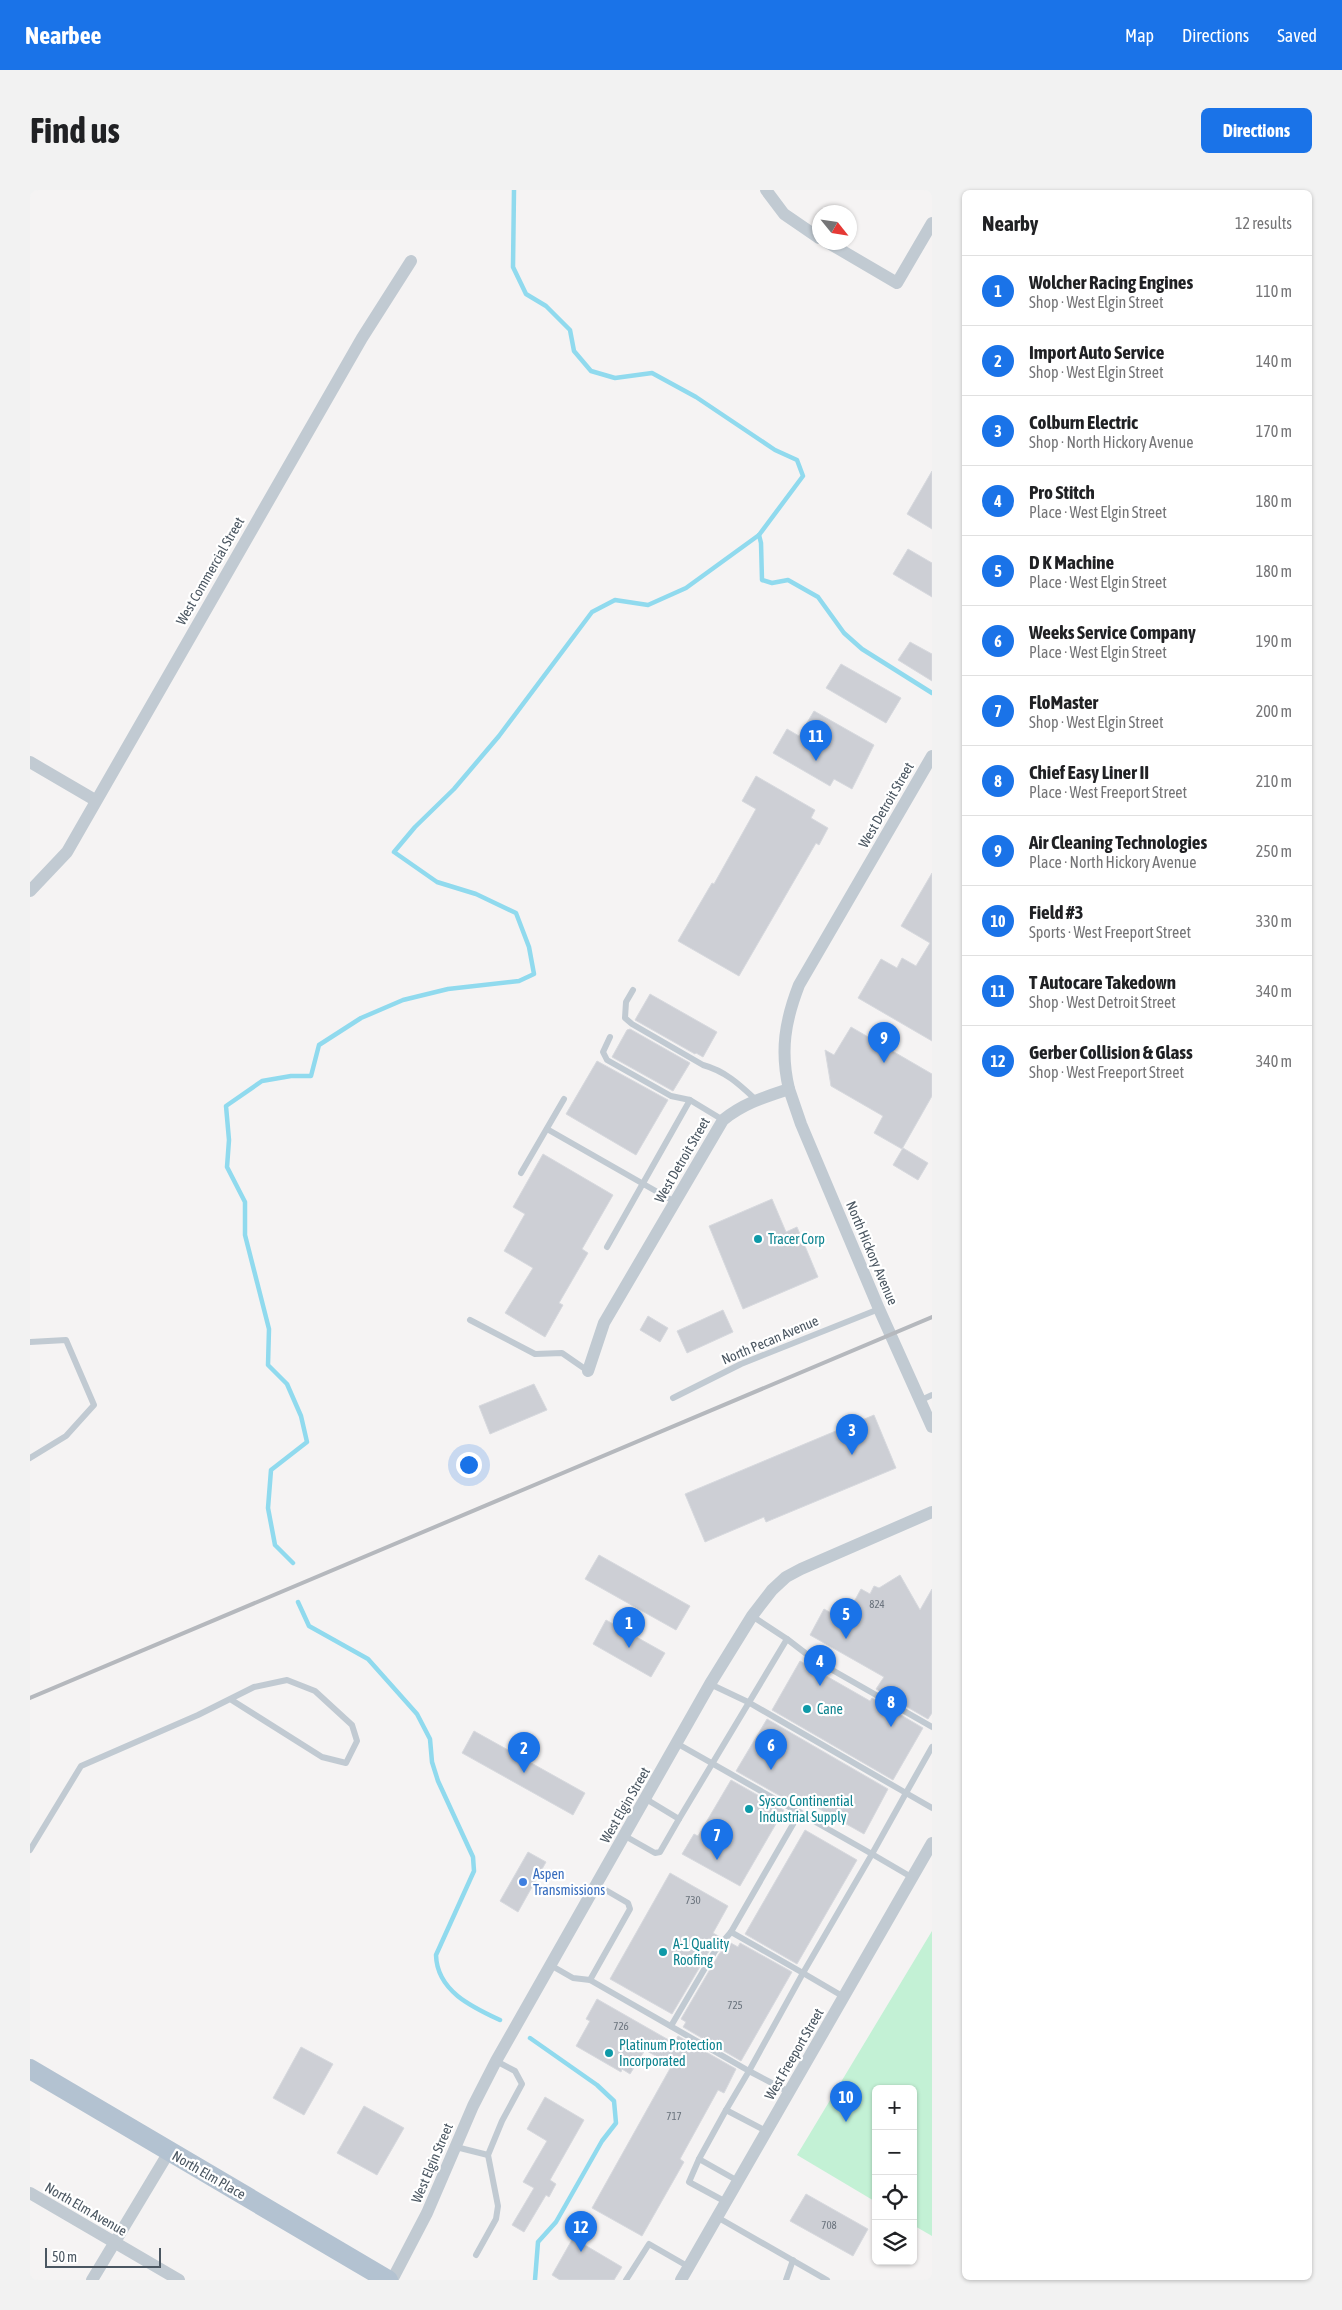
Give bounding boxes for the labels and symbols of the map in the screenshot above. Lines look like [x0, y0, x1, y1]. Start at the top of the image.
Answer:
north arrow [812, 205, 857, 250]
street label: West Commercial Street [173, 514, 247, 628]
pin: 11 [800, 720, 832, 761]
street label: West Detroit Street [855, 760, 917, 850]
pin: 9 [868, 1022, 900, 1063]
street label: West Detroit Street [651, 1115, 713, 1205]
street label: North Hickory Avenue [843, 1199, 901, 1307]
place label: Tracer Corp [768, 1231, 825, 1247]
marker: Tracer Corp [752, 1233, 764, 1245]
street label: North Pecan Avenue [719, 1312, 821, 1368]
pin: 3 [836, 1414, 868, 1455]
your location [456, 1452, 482, 1478]
pin: 5 [830, 1598, 862, 1639]
house number: 824 [869, 1598, 885, 1610]
pin: 1 [613, 1607, 645, 1648]
pin: 4 [804, 1645, 836, 1686]
pin: 8 [875, 1686, 907, 1727]
place label: Cane [817, 1701, 843, 1717]
marker: Cane [801, 1703, 813, 1715]
pin: 6 [755, 1729, 787, 1770]
pin: 2 [508, 1732, 540, 1773]
street label: West Elgin Street [597, 1764, 653, 1846]
place label: Sysco Continential Industrial Supply [759, 1793, 854, 1825]
marker: Sysco Continential Industrial Supply [743, 1803, 755, 1815]
pin: 7 [701, 1819, 733, 1860]
place label: Aspen Transmissions [533, 1866, 605, 1898]
marker: Aspen Transmissions [517, 1876, 529, 1888]
house number: 730 [685, 1894, 701, 1906]
place label: A-1 Quality Roofing [673, 1936, 730, 1968]
marker: A-1 Quality Roofing [657, 1946, 669, 1958]
house number: 725 [727, 1999, 743, 2011]
street label: West Freeport Street [761, 2005, 827, 2103]
house number: 726 [613, 2020, 629, 2032]
place label: Platinum Protection Incorporated [619, 2037, 722, 2069]
marker: Platinum Protection Incorporated [603, 2047, 615, 2059]
pin: 10 [830, 2081, 862, 2122]
house number: 717 [666, 2110, 682, 2122]
street label: West Elgin Street [408, 2121, 456, 2205]
street label: North Elm Place [170, 2148, 248, 2202]
street label: North Elm Avenue [42, 2179, 130, 2239]
pin: 12 [565, 2211, 597, 2252]
house number: 708 [821, 2219, 837, 2231]
scale bar [45, 2245, 161, 2268]

